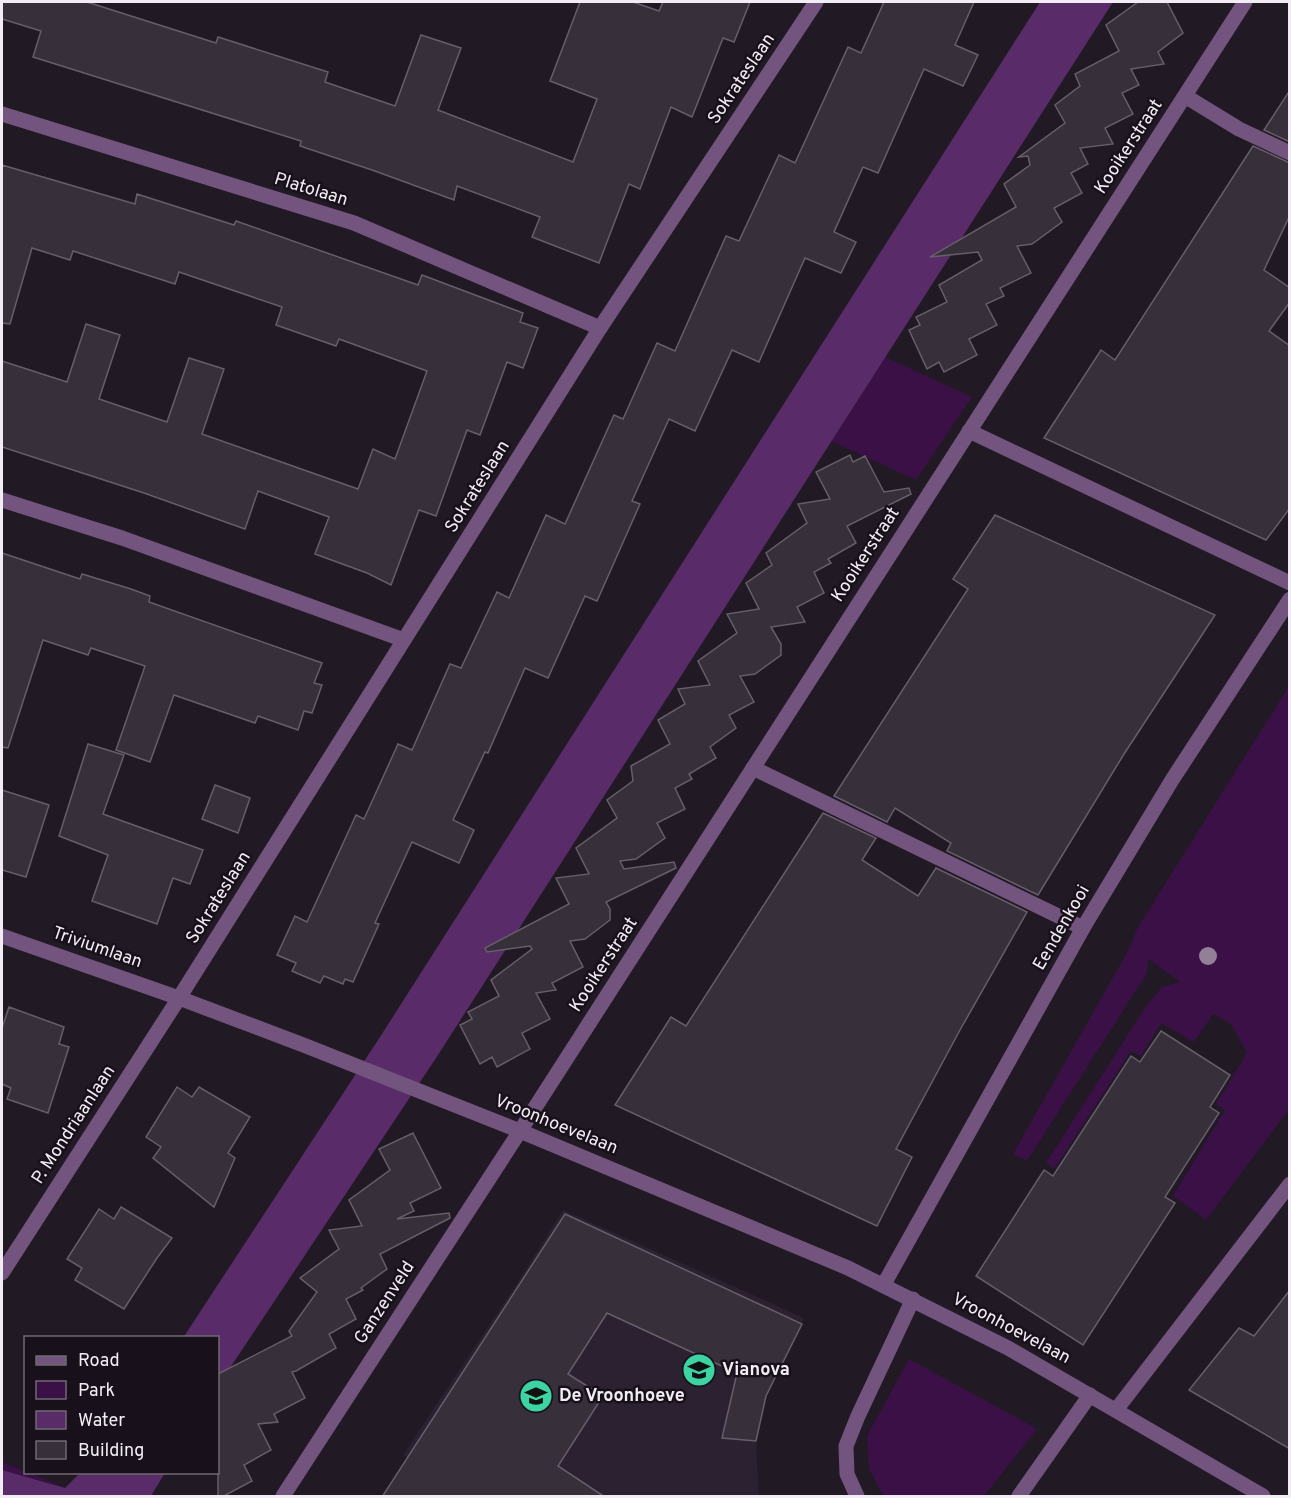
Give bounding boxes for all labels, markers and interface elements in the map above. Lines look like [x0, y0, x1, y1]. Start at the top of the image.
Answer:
street label: Sokrateslaan [703, 29, 781, 129]
street label: Kooikerstraat [1090, 95, 1168, 199]
street label: Platolaan [271, 168, 351, 212]
street label: Sokrateslaan [441, 437, 515, 537]
street label: Kooikerstraat [827, 503, 905, 607]
street label: Sokrateslaan [182, 848, 256, 948]
street label: Eendenkooi [1028, 881, 1096, 975]
street label: Kooikerstraat [565, 913, 643, 1017]
street label: Triviumlaan [49, 922, 145, 974]
street label: P. Mondriaanlaan [27, 1061, 121, 1189]
street label: Vroonhoevelaan [491, 1090, 621, 1160]
street label: Ganzenveld [350, 1257, 420, 1349]
street label: Vroonhoevelaan [948, 1288, 1074, 1370]
legend [24, 1336, 219, 1474]
text: Road [78, 1350, 120, 1373]
school or university icon: Vianova [681, 1352, 717, 1388]
place label: Vianova [722, 1359, 790, 1382]
school or university icon: De Vroonhoeve [518, 1378, 554, 1414]
text: Park [78, 1380, 115, 1403]
place label: De Vroonhoeve [559, 1385, 685, 1408]
text: Water [78, 1410, 125, 1433]
text: Building [78, 1440, 144, 1463]

